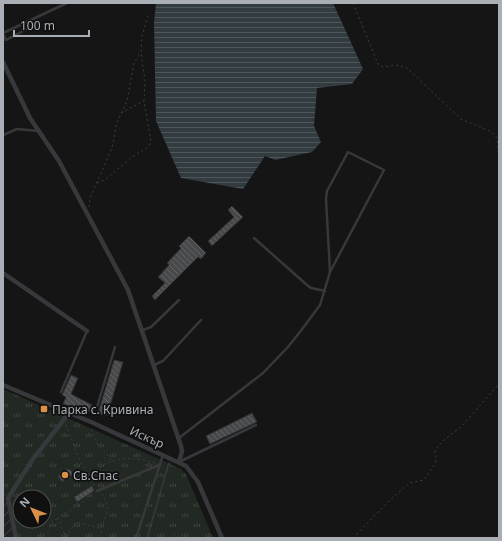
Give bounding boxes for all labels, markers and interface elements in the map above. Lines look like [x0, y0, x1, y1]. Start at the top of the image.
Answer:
scale bar [14, 12, 89, 38]
text: 100 m [20, 17, 55, 34]
place label: Парка с. Кривина [52, 401, 153, 418]
marker: Парка с. Кривина [39, 404, 49, 414]
street label: Искър [127, 422, 167, 452]
place label: Св.Спас [73, 467, 118, 484]
marker: Св.Спас [60, 470, 70, 480]
north arrow [12, 489, 52, 529]
text: N [16, 493, 33, 510]

